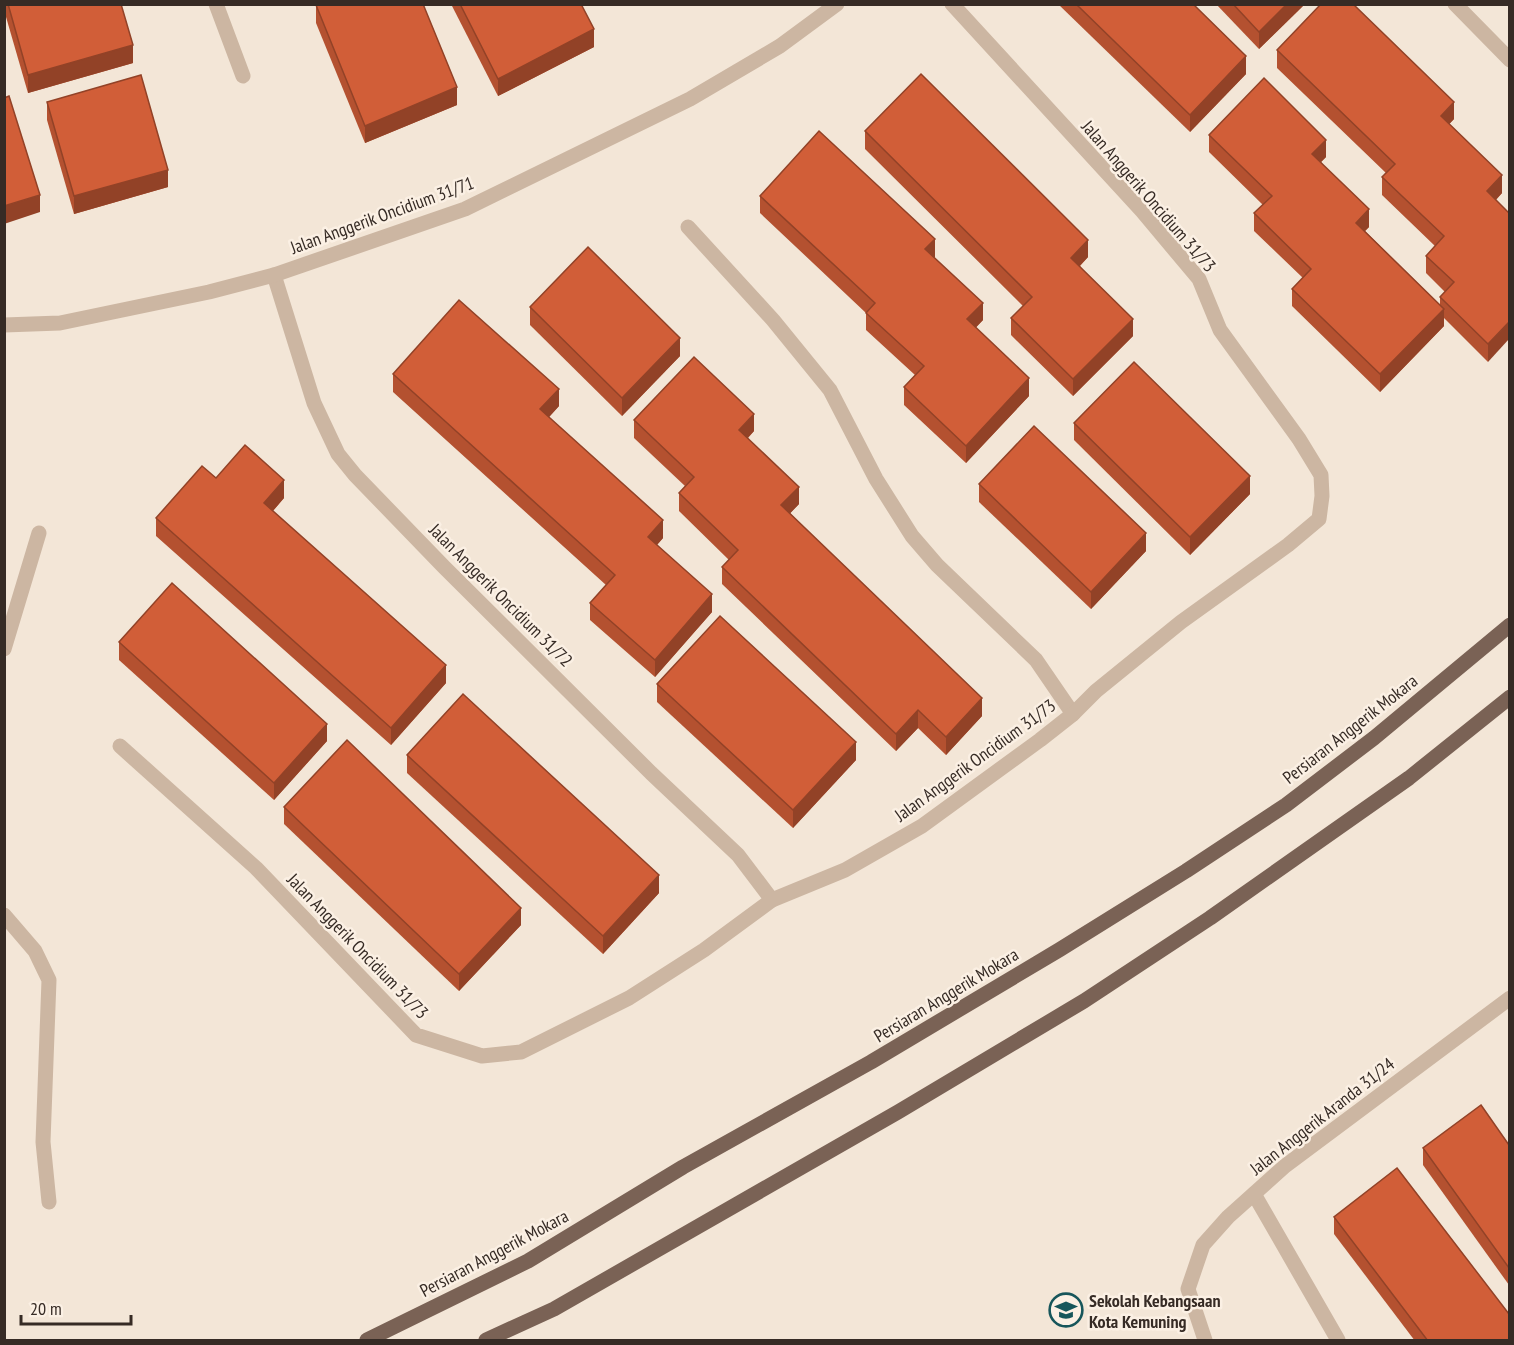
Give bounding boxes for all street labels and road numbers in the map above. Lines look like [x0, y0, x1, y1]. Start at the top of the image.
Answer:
street label: Jalan Anggerik Oncidium 31/73 [1076, 115, 1221, 277]
street label: Jalan Anggerik Oncidium 31/71 [286, 171, 477, 259]
street label: Jalan Anggerik Oncidium 31/72 [424, 518, 578, 672]
street label: Persiaran Anggerik Mokara [1278, 669, 1422, 789]
street label: Jalan Anggerik Oncidium 31/73 [889, 694, 1060, 827]
street label: Jalan Anggerik Oncidium 31/73 [282, 868, 434, 1024]
street label: Persiaran Anggerik Mokara [869, 943, 1023, 1047]
street label: Jalan Anggerik Aranda 31/24 [1244, 1052, 1399, 1180]
street label: Persiaran Anggerik Mokara [416, 1204, 572, 1302]

